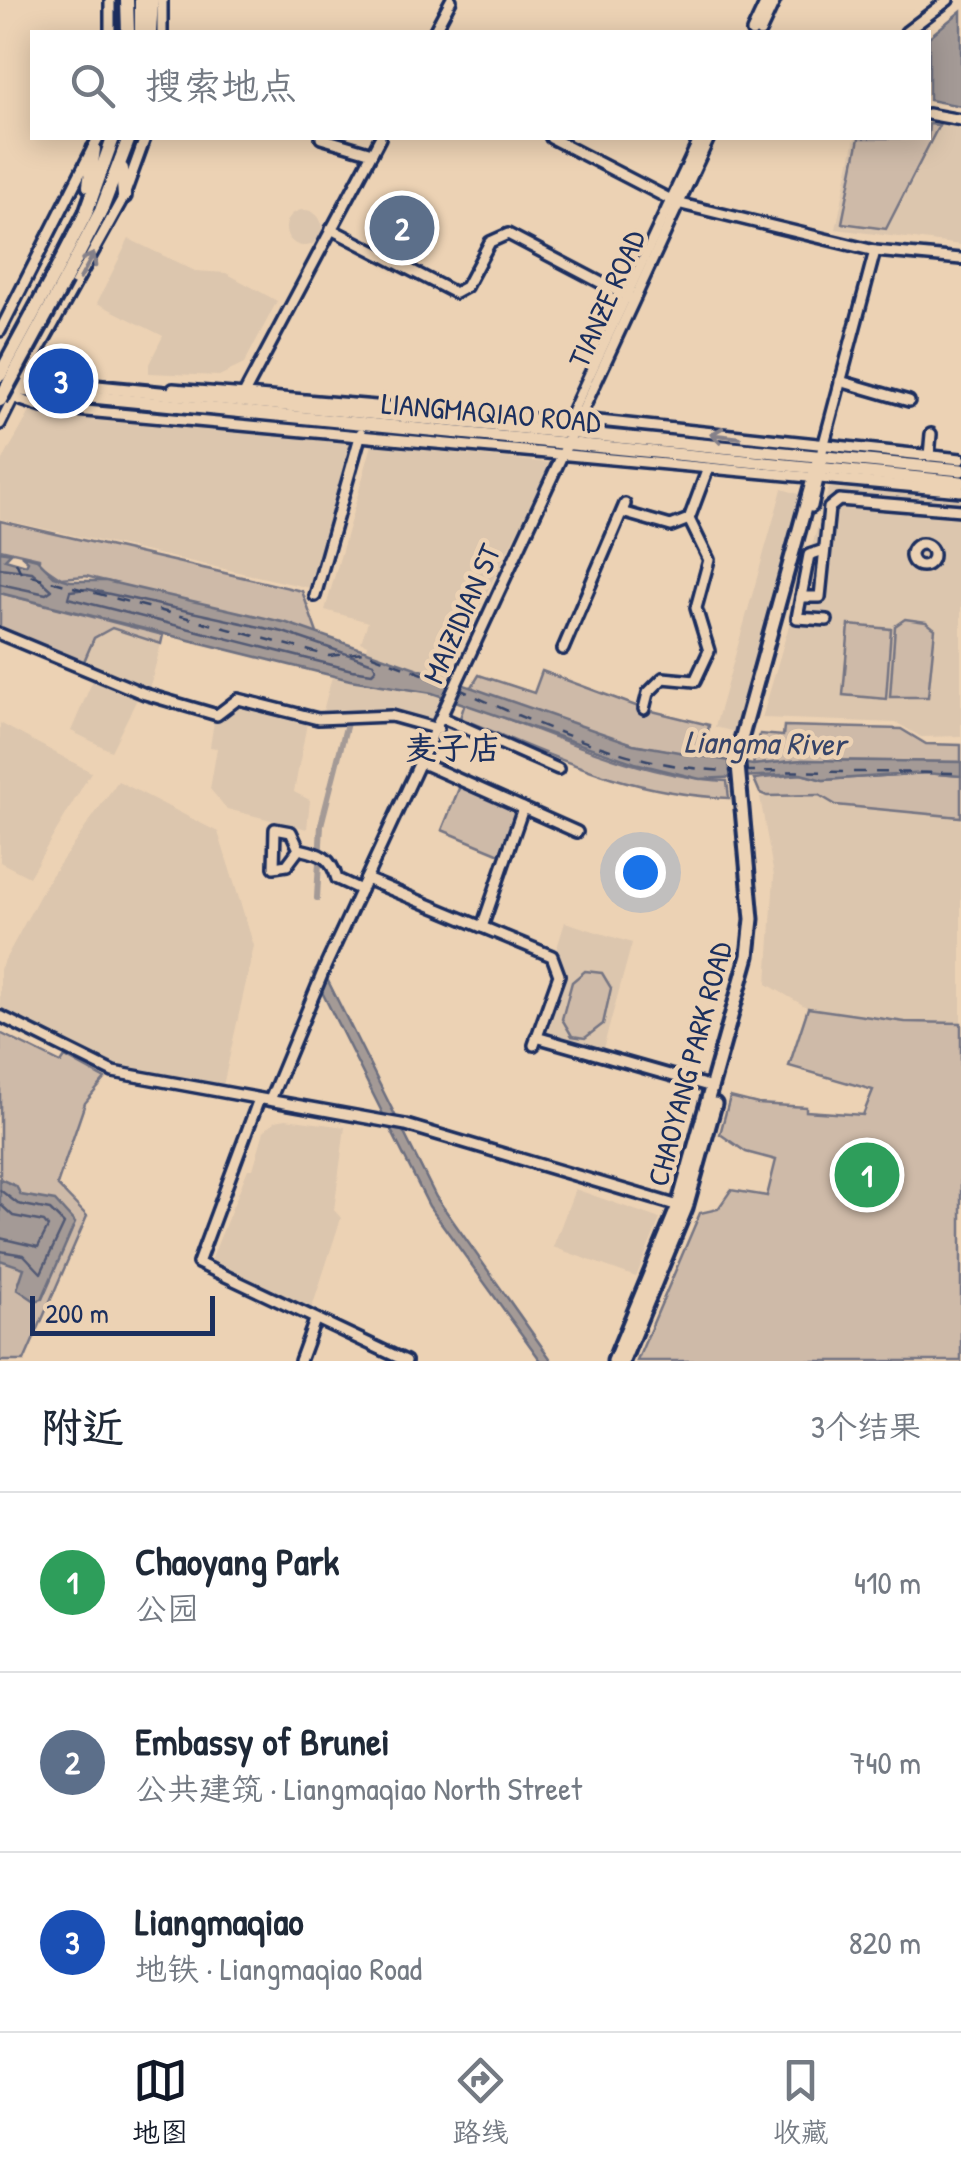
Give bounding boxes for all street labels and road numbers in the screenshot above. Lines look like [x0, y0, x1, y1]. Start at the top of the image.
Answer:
street label: TIANZE ROAD [558, 223, 654, 374]
street label: LIANGMAQIAO ROAD [380, 383, 603, 442]
street label: MAIZIDIAN ST [413, 537, 510, 690]
street label: CHAOYANG PARK ROAD [637, 936, 741, 1190]

